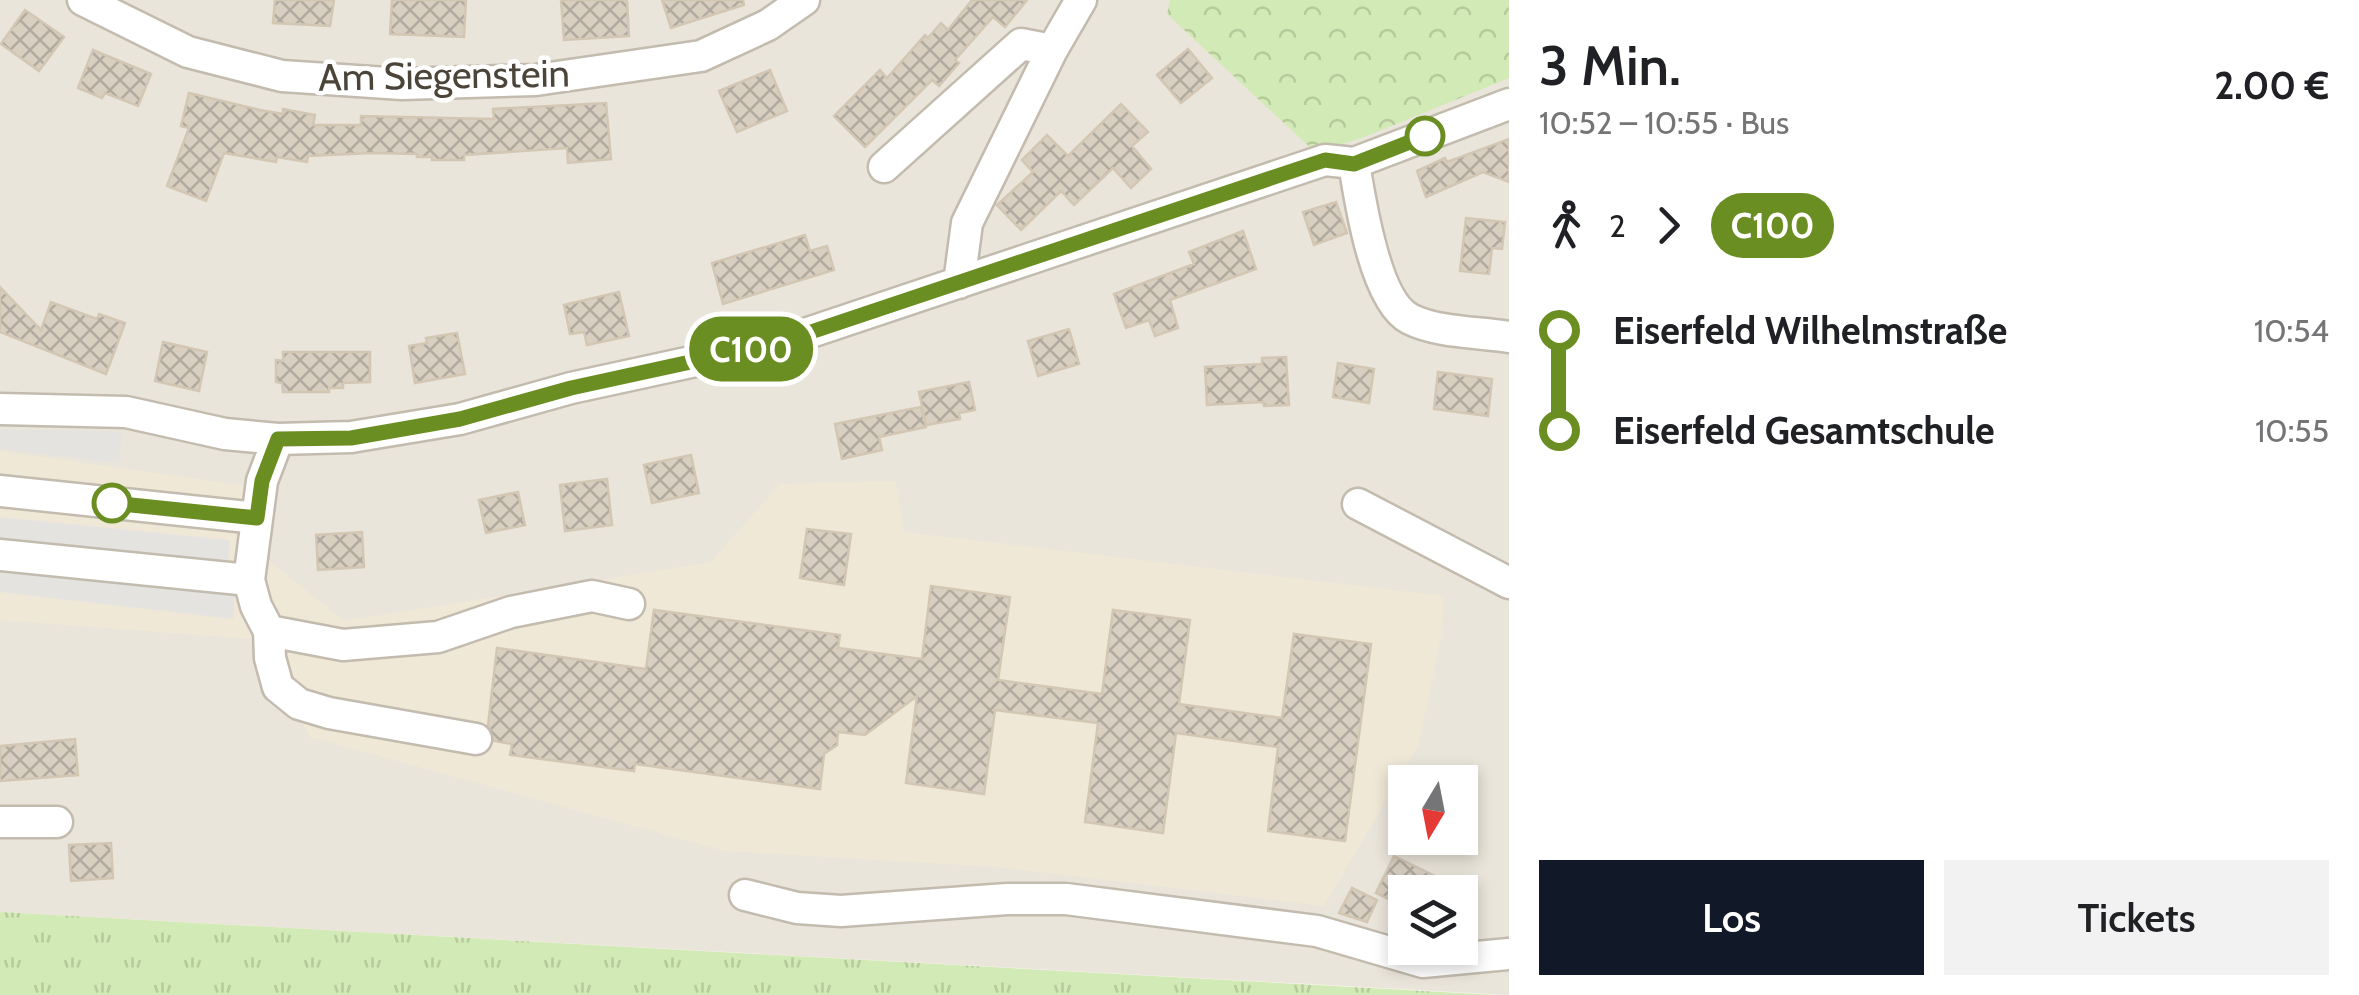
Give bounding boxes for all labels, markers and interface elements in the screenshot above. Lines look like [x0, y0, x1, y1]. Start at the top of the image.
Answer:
text: 3 Min. [1539, 32, 1681, 99]
street label: Am Siegenstein [318, 49, 570, 101]
text: 2.00 € [2214, 62, 2329, 109]
text: 10:52 – 10:55 · Bus [1539, 103, 1789, 142]
unlabelled marker [1406, 117, 1444, 155]
icon: walk [1539, 198, 1594, 253]
icon: forward [1641, 198, 1696, 253]
text: C100 [1731, 204, 1814, 247]
text: 2 [1609, 206, 1626, 245]
text: Eiserfeld Wilhelmstraße [1613, 307, 2007, 354]
text: 10:54 [2254, 311, 2329, 350]
line badge: C100 [681, 316, 821, 382]
text: C100 [709, 328, 793, 371]
text: Eiserfeld Gesamtschule [1613, 407, 1995, 454]
text: 10:55 [2255, 411, 2329, 450]
unlabelled marker [93, 484, 131, 522]
north arrow [1388, 765, 1478, 855]
map controls [1388, 765, 1478, 965]
button: Los [1539, 860, 1924, 975]
button: Tickets [1944, 860, 2329, 975]
button: layers [1388, 875, 1478, 965]

